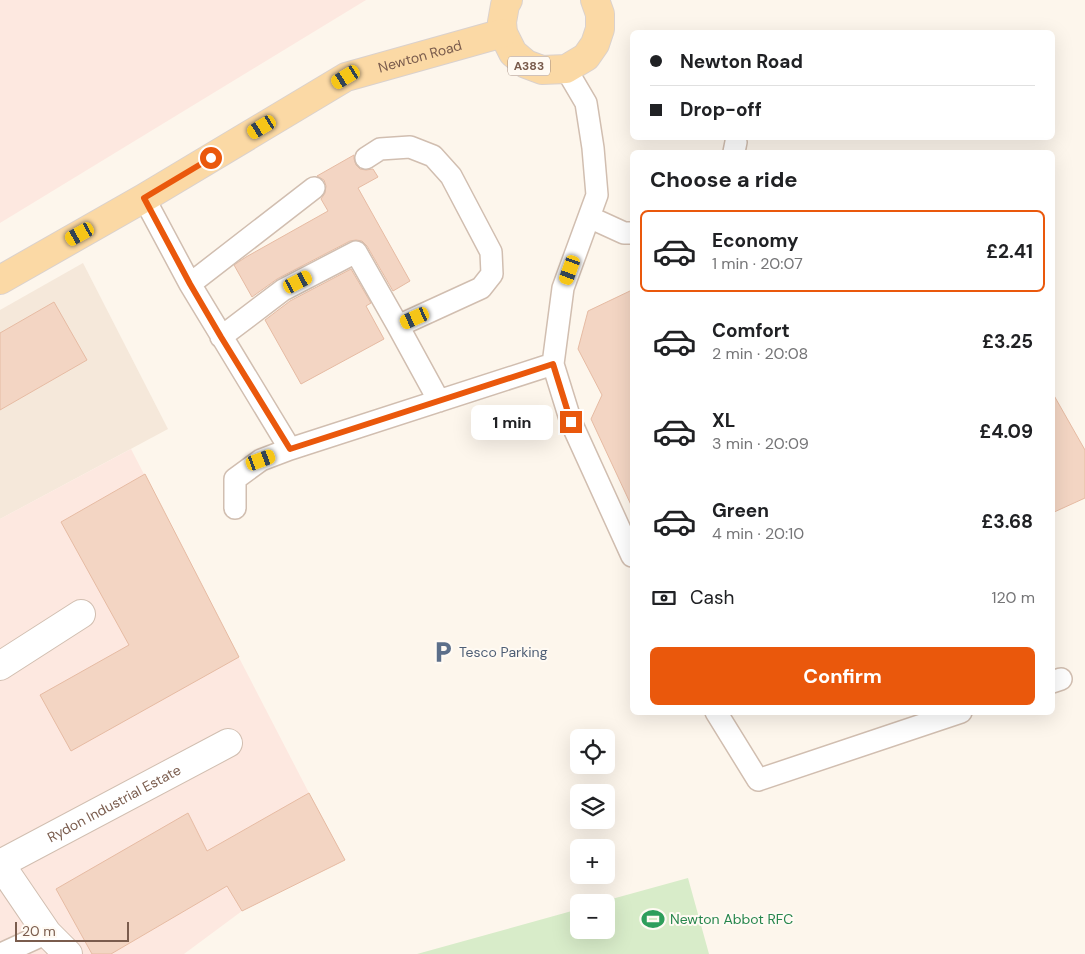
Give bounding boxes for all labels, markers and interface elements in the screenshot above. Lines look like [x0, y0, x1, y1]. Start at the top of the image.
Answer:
street label: Newton Road [376, 36, 464, 77]
text: Newton Road [680, 49, 803, 74]
road number: A383 [508, 56, 550, 76]
car [329, 63, 362, 91]
text: Drop-off [680, 97, 762, 122]
car [245, 113, 278, 141]
route start [200, 147, 222, 169]
text: Choose a ride [650, 165, 798, 194]
car [63, 220, 96, 248]
text: Economy [712, 228, 799, 253]
icon: car [652, 229, 697, 274]
text: £2.41 [986, 239, 1033, 264]
car [557, 253, 582, 287]
text: 1 min · 20:07 [712, 253, 803, 274]
car [281, 269, 314, 295]
car [398, 305, 431, 331]
text: Comfort [712, 318, 790, 343]
icon: car [652, 319, 697, 364]
text: £3.25 [982, 329, 1033, 354]
text: 2 min · 20:08 [712, 343, 808, 364]
callout: 1 min [471, 404, 554, 440]
text: XL [712, 408, 735, 433]
icon: car [652, 409, 697, 454]
route end [560, 411, 582, 433]
text: 1 min [493, 412, 531, 433]
text: £4.09 [979, 419, 1033, 444]
text: 3 min · 20:09 [712, 433, 809, 454]
car [244, 448, 277, 472]
text: Green [712, 498, 769, 523]
icon: car [652, 499, 697, 544]
text: £3.68 [981, 509, 1033, 534]
text: 4 min · 20:10 [712, 523, 804, 544]
icon: cash [650, 584, 678, 612]
text: Cash [690, 585, 734, 610]
text: 120 m [991, 587, 1035, 608]
parking icon: Tesco Parking [430, 639, 456, 665]
place label: Tesco Parking [459, 643, 548, 661]
button: Confirm [650, 647, 1035, 705]
map controls [570, 729, 615, 939]
button: locate [570, 729, 615, 774]
street label: Rydon Industrial Estate [44, 761, 184, 846]
button: layers [570, 784, 615, 829]
button: + [570, 839, 615, 884]
button: − [570, 894, 615, 939]
sports icon: Newton Abbot RFC [640, 906, 666, 932]
place label: Newton Abbot RFC [670, 910, 793, 928]
scale bar [15, 919, 129, 942]
text: 20 m [22, 922, 56, 940]

